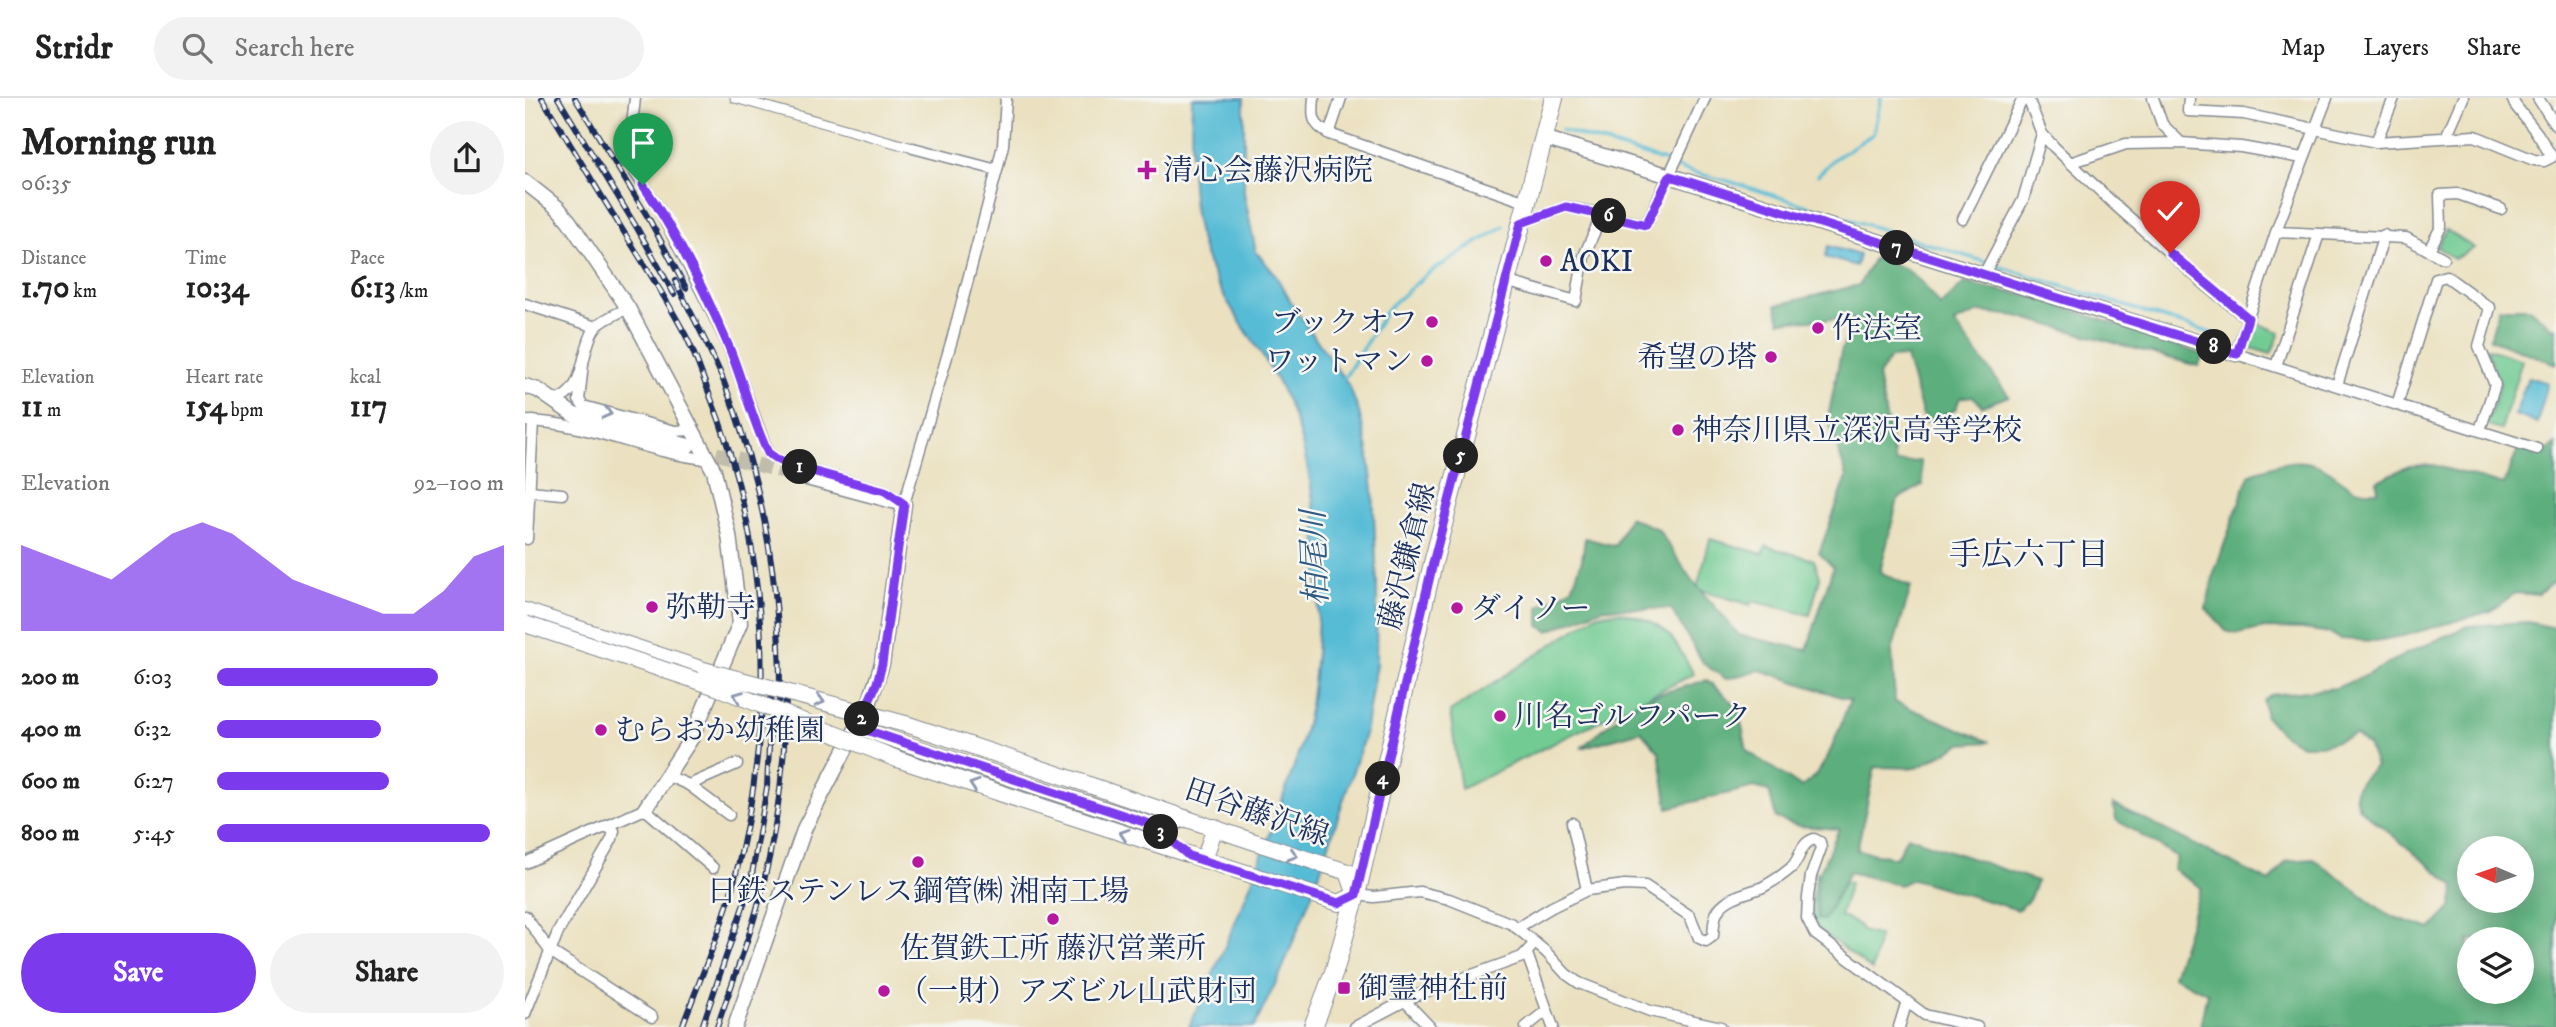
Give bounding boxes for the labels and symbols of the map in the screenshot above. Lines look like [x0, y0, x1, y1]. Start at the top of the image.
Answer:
pin [613, 113, 673, 185]
place label: 清心会藤沢病院 [1163, 153, 1373, 190]
marker: 清心会藤沢病院 [1137, 160, 1157, 180]
pin [2140, 181, 2200, 253]
pin: 6 [1591, 198, 1627, 234]
pin: 7 [1879, 230, 1915, 266]
place label: AOKI [1560, 244, 1633, 281]
marker: AOKI [1538, 253, 1554, 269]
place label: ブックオフ [1271, 305, 1418, 342]
place label: 作法室 [1832, 311, 1922, 348]
marker: ブックオフ [1424, 314, 1440, 330]
marker: 作法室 [1810, 320, 1826, 336]
pin: 8 [2197, 330, 2231, 364]
place label: 希望の塔 [1637, 340, 1757, 377]
place label: ワットマン [1265, 344, 1413, 381]
marker: 希望の塔 [1763, 349, 1779, 365]
marker: ワットマン [1419, 353, 1435, 369]
one-way arrow [601, 405, 613, 419]
place label: 神奈川県立深沢高等学校 [1692, 413, 2022, 450]
marker: 神奈川県立深沢高等学校 [1670, 422, 1686, 438]
pin: 5 [1443, 438, 1479, 474]
pin: 1 [783, 450, 817, 484]
street label: 藤沢鎌倉線 [1372, 479, 1445, 634]
water label: 柏尾川 [1294, 506, 1338, 607]
district label: 手広六丁目 [1949, 536, 2109, 576]
place label: 弥勒寺 [666, 590, 756, 627]
place label: ダイソー [1471, 591, 1590, 628]
marker: 弥勒寺 [644, 599, 660, 615]
marker: ダイソー [1449, 600, 1465, 616]
one-way arrow [733, 690, 746, 704]
one-way arrow [814, 692, 826, 707]
place label: 川名ゴルフパーク [1514, 699, 1752, 736]
pin: 2 [845, 702, 879, 736]
marker: 川名ゴルフパーク [1492, 708, 1508, 724]
place label: むらおか幼稚園 [615, 713, 825, 750]
marker: むらおか幼稚園 [593, 722, 609, 738]
pin: 4 [1365, 762, 1401, 796]
street label: 田谷藤沢線 [1180, 772, 1333, 855]
one-way arrow [969, 779, 981, 793]
pin: 3 [1143, 814, 1179, 850]
one-way arrow [1119, 828, 1131, 842]
north arrow [2457, 836, 2534, 914]
one-way arrow [1287, 847, 1299, 862]
marker: 日鉄ステンレス鋼管㈱ 湘南工場 [910, 854, 926, 870]
place label: 日鉄ステンレス鋼管㈱ 湘南工場 [707, 874, 1129, 911]
marker: 佐賀鉄工所 藤沢営業所 [1045, 911, 1061, 927]
place label: 佐賀鉄工所 藤沢営業所 [900, 931, 1206, 968]
place label: 御霊神社前 [1358, 971, 1508, 1008]
place label: （一財）アズビル山武財団 [898, 974, 1257, 1011]
marker: 御霊神社前 [1336, 980, 1352, 996]
marker: （一財）アズビル山武財団 [876, 983, 892, 999]

